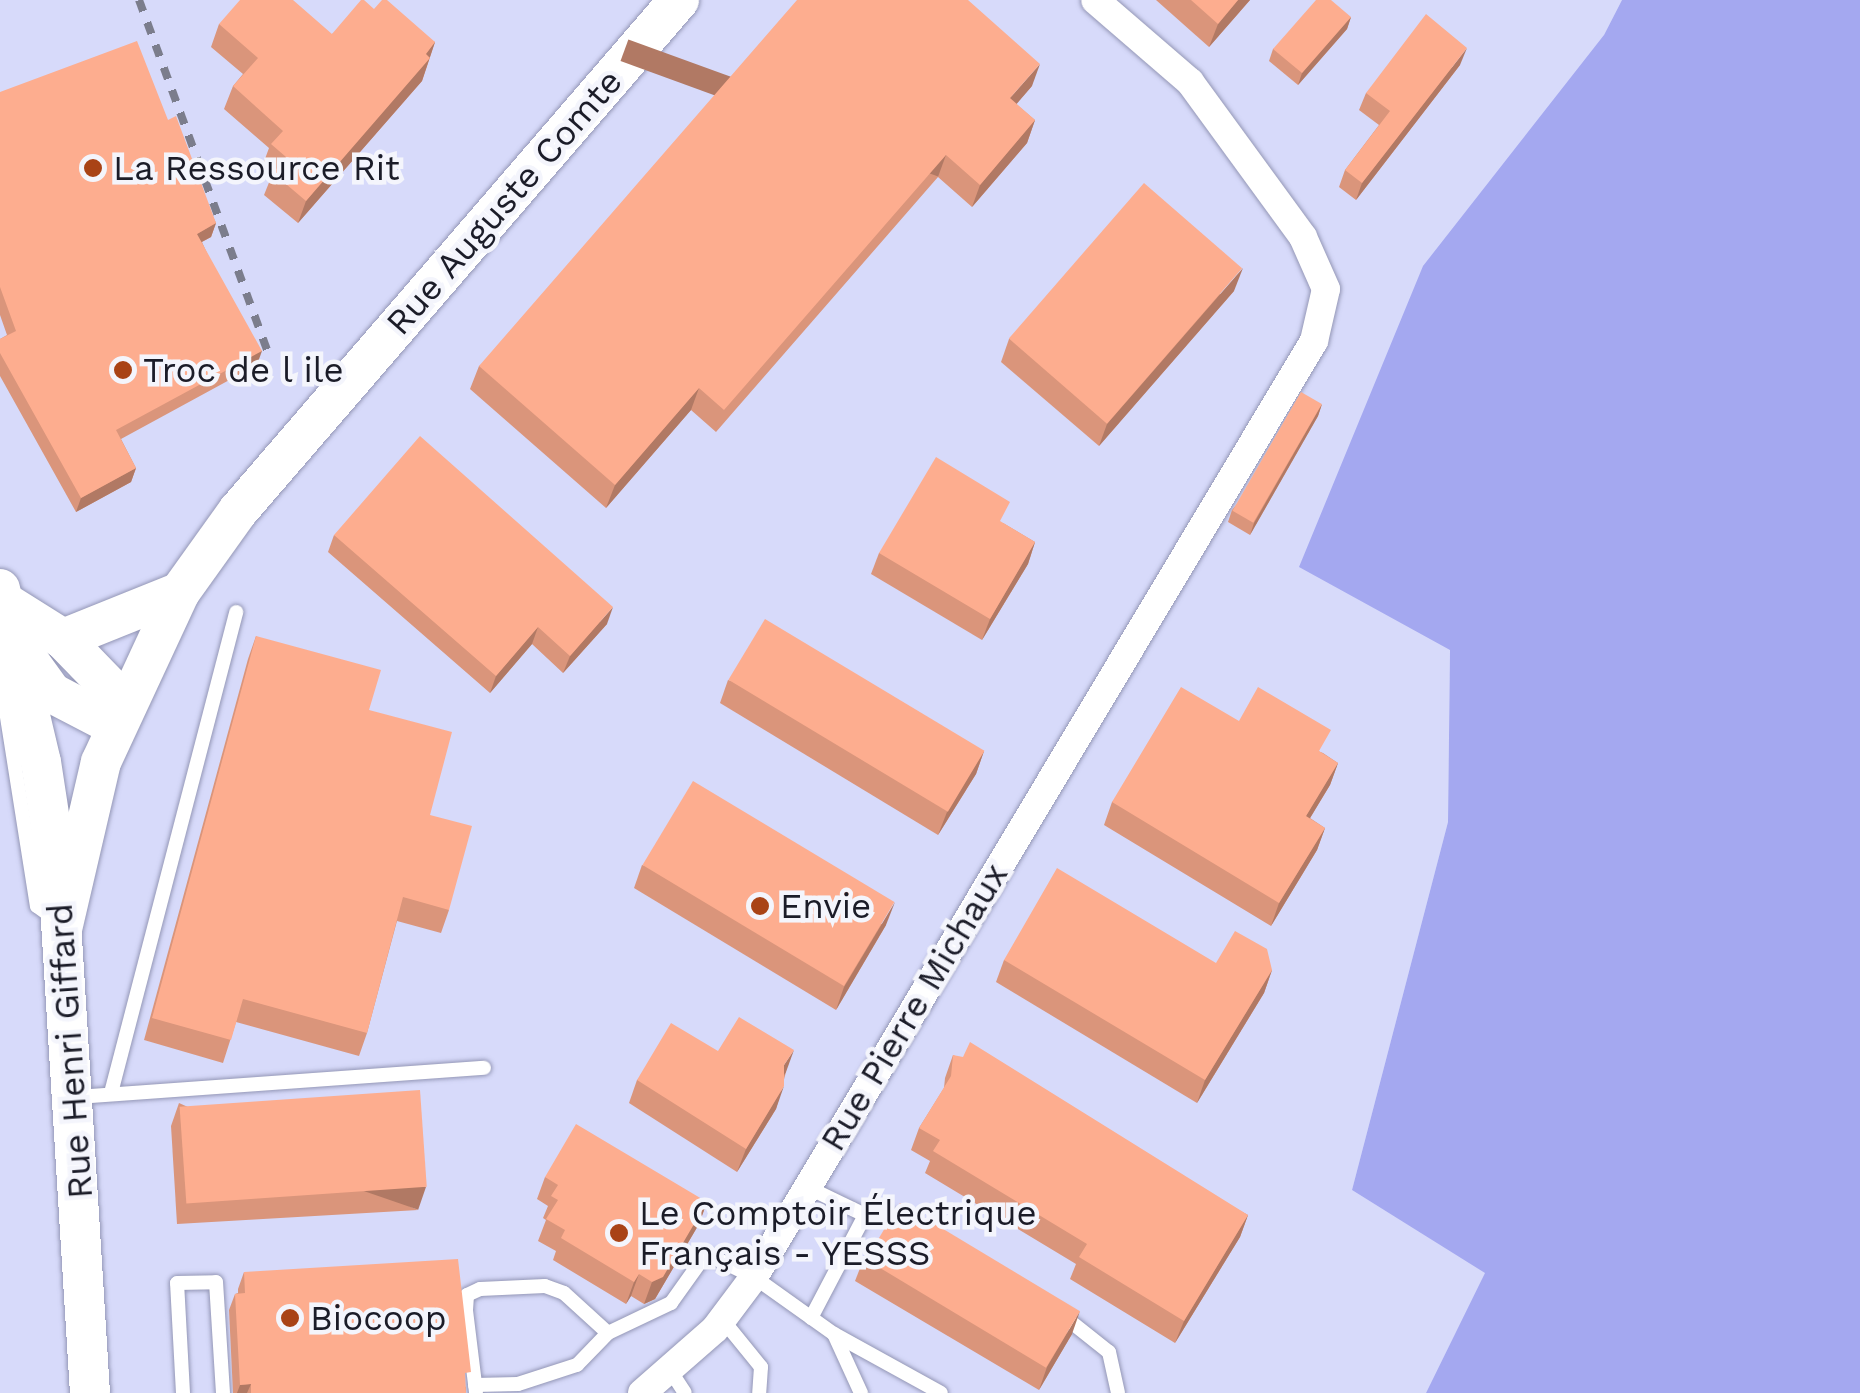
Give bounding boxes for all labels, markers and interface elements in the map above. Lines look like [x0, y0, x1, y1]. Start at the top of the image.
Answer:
street label: Rue Auguste Comte [377, 60, 631, 344]
place label: La Ressource Rit [113, 147, 401, 189]
marker: La Ressource Rit [82, 157, 104, 179]
place label: Troc de l ile [143, 349, 345, 391]
marker: Troc de l ile [112, 359, 134, 381]
street label: Rue Pierre Michaux [812, 856, 1016, 1158]
place label: Envie [780, 885, 871, 927]
marker: Envie [749, 895, 771, 917]
street label: Rue Henri Giffard [39, 902, 101, 1200]
place label: Le Comptoir Électrique Français - YESSS [639, 1192, 1038, 1274]
marker: Le Comptoir Électrique Français - YESSS [608, 1222, 630, 1244]
place label: Biocoop [310, 1297, 447, 1339]
marker: Biocoop [279, 1307, 301, 1329]

